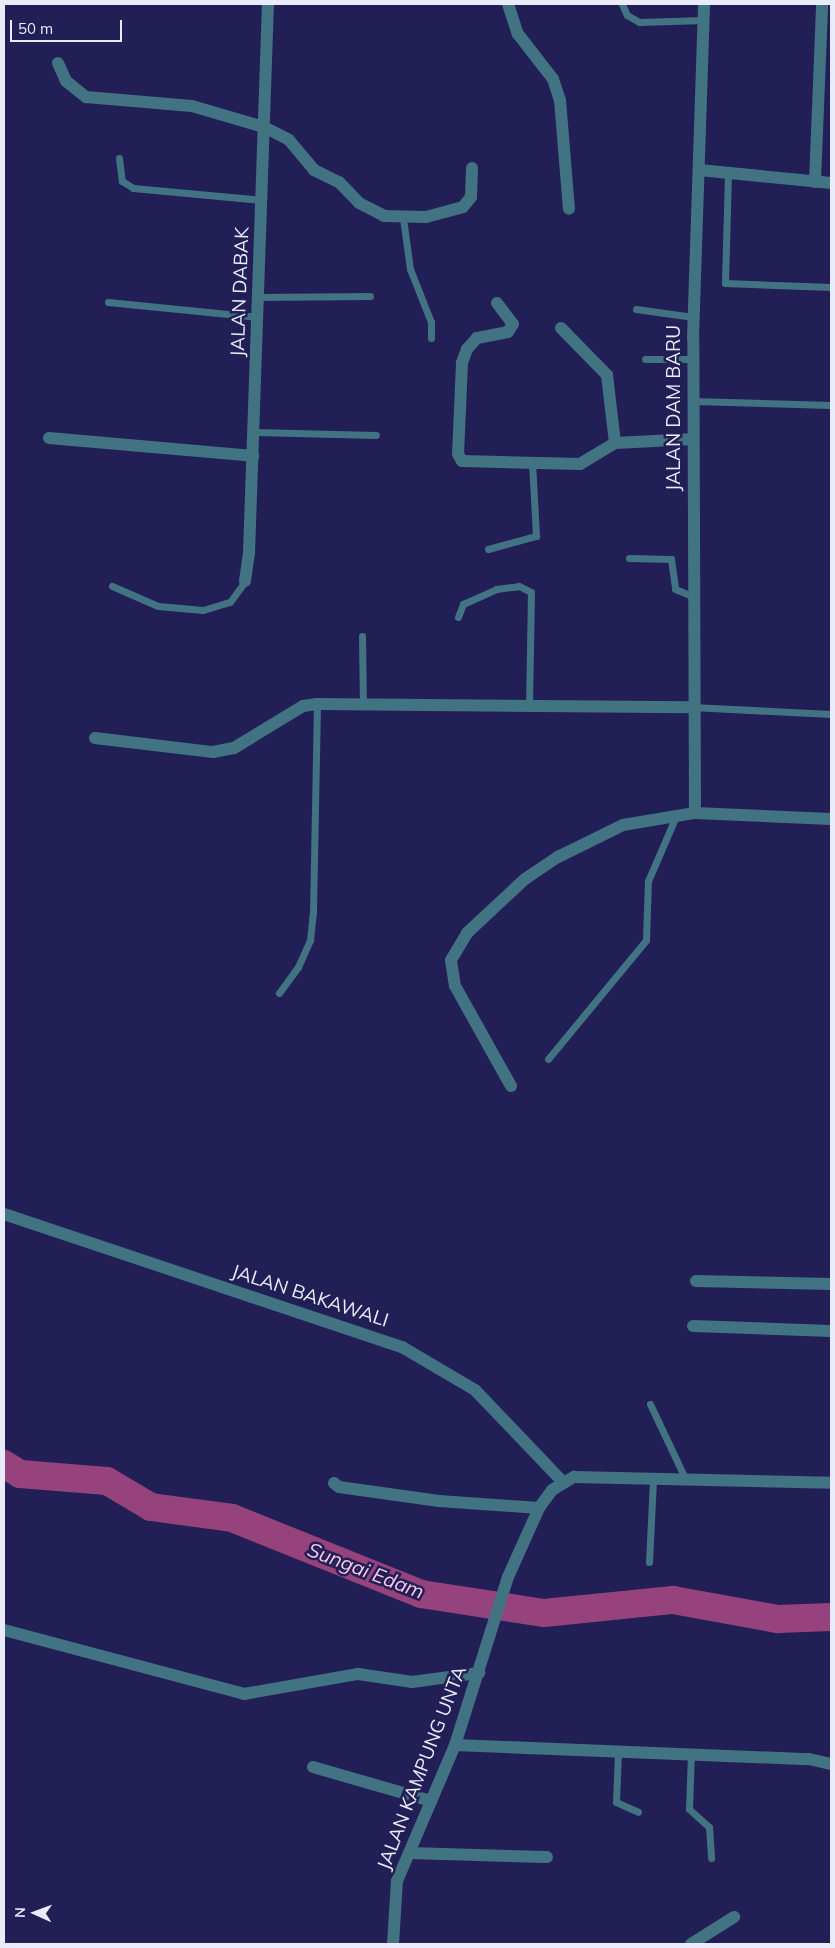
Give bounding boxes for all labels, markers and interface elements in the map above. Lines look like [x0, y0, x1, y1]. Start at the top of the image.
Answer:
scale bar [12, 10, 125, 42]
text: 50 m [18, 19, 53, 38]
street label: JALAN DABAK [226, 227, 254, 357]
street label: JALAN DAM BARU [663, 325, 685, 491]
street label: JALAN BAKAWALI [229, 1260, 391, 1332]
water label: Sungai Edam [304, 1537, 428, 1603]
street label: JALAN KAMPUNG UNTA [373, 1663, 471, 1873]
north arrow [10, 1888, 60, 1938]
text: N [11, 1907, 29, 1918]

